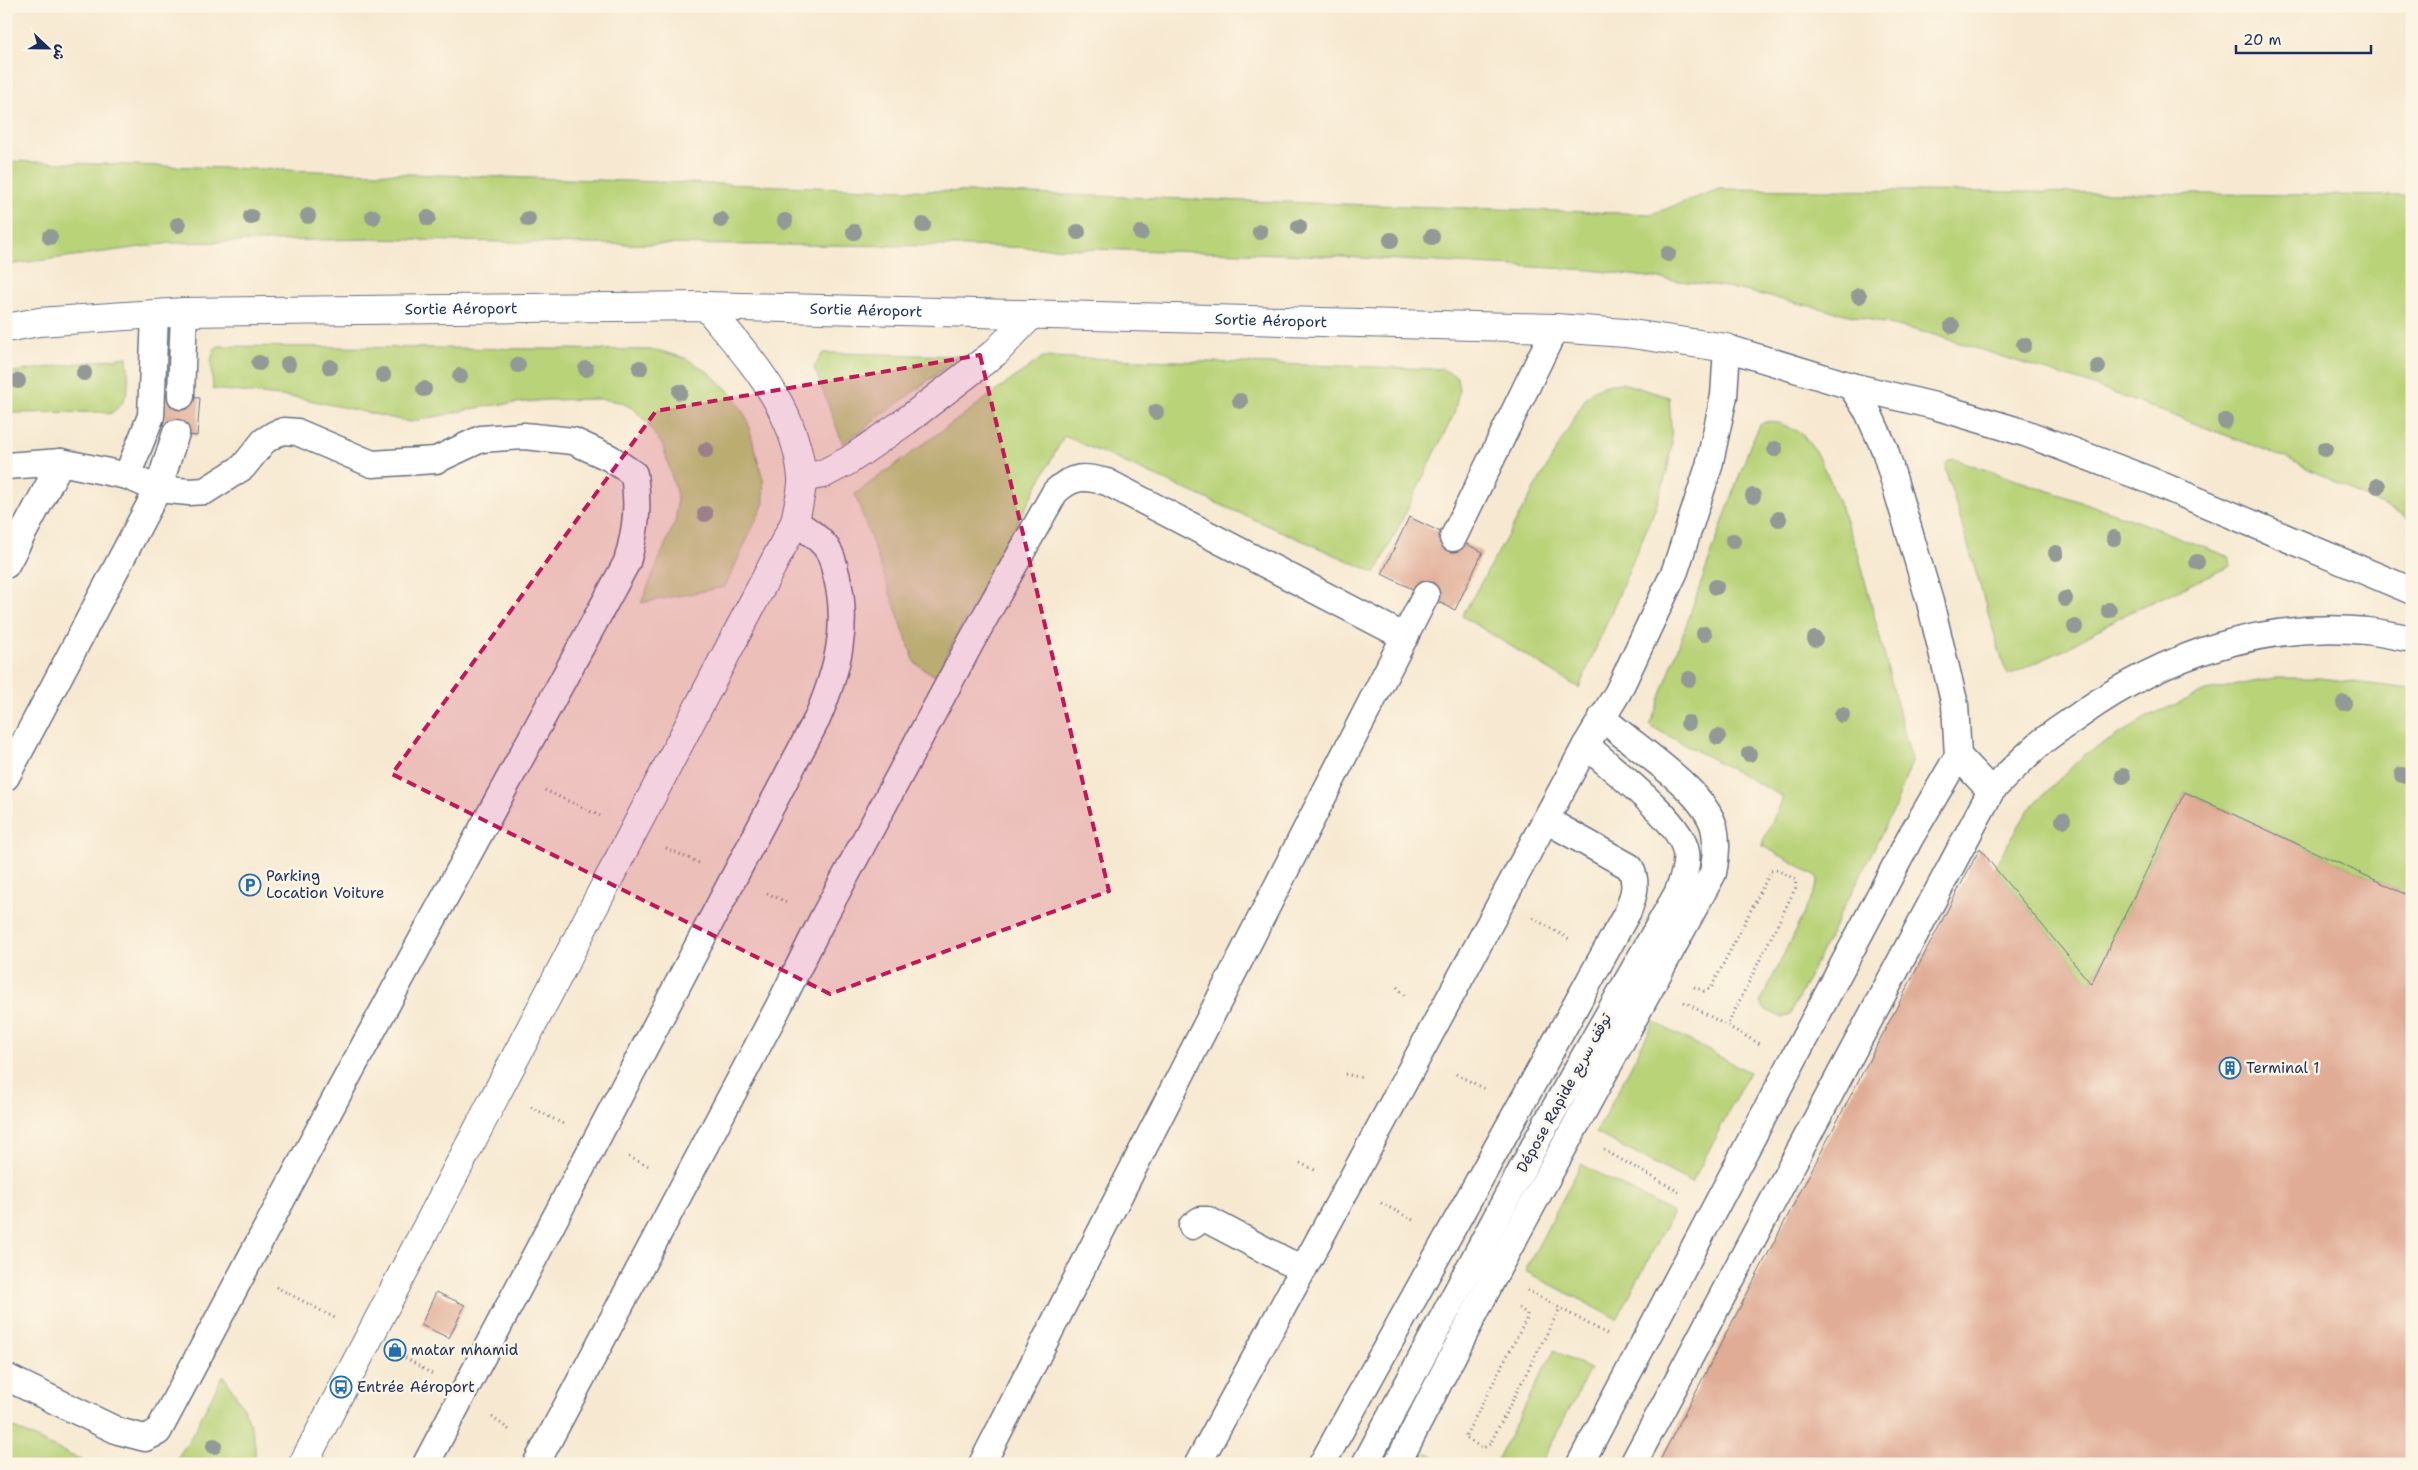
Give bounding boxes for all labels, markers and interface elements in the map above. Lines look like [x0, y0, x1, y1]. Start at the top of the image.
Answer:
north arrow [22, 22, 72, 72]
scale bar [2236, 22, 2370, 54]
text: 20 m [2243, 30, 2282, 50]
text: ش [49, 42, 71, 63]
street label: Sortie Aéroport [405, 298, 518, 319]
street label: Sortie Aéroport [809, 299, 923, 322]
street label: Sortie Aéroport [1214, 309, 1327, 332]
place label: Parking Location Voiture [266, 866, 385, 903]
parking icon: Parking Location Voiture [238, 873, 262, 897]
street label: Dépose Rapide توقف سريع [1512, 1009, 1617, 1177]
building icon: Terminal 1 [2218, 1056, 2242, 1080]
place label: Terminal 1 [2246, 1058, 2319, 1078]
shop icon: matar mhamid [383, 1338, 407, 1362]
place label: matar mhamid [411, 1340, 519, 1360]
bus stop icon: Entrée Aéroport [329, 1375, 353, 1399]
place label: Entrée Aéroport [357, 1377, 475, 1397]

